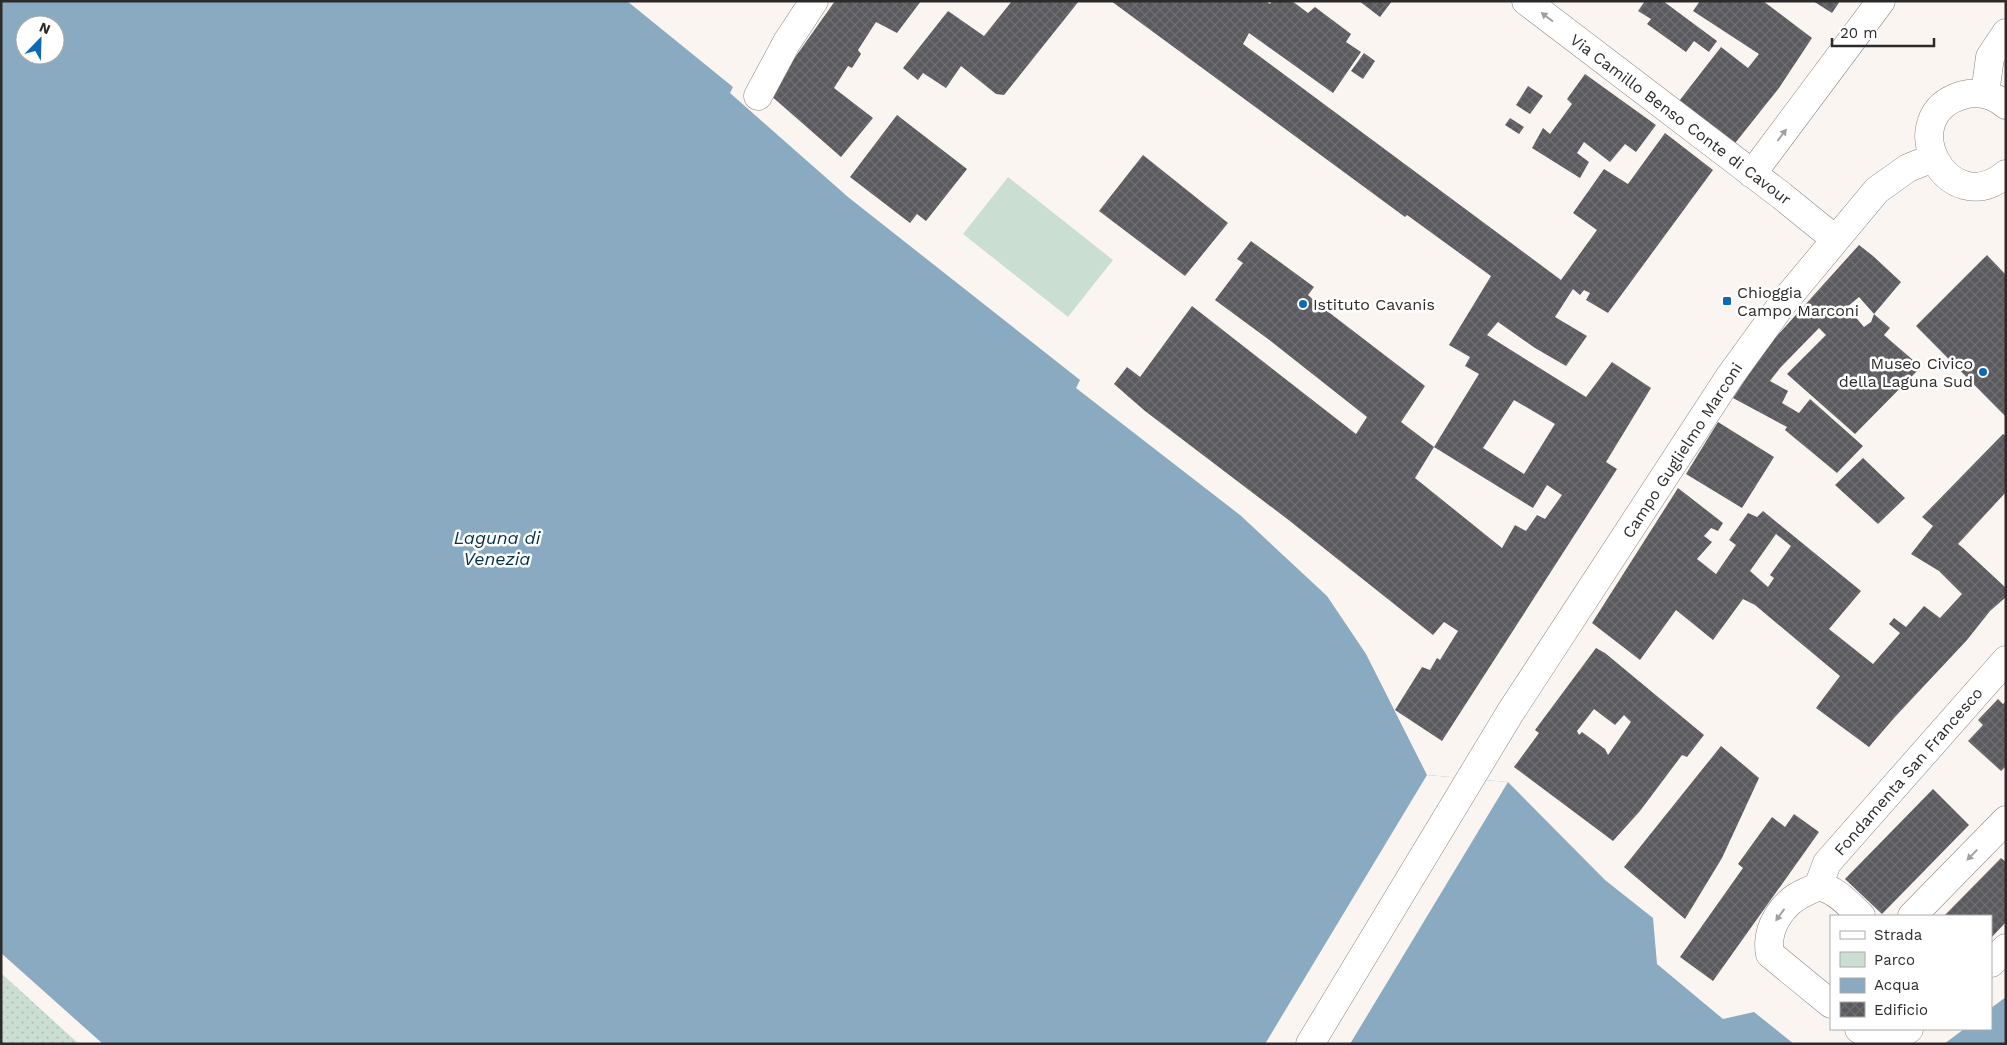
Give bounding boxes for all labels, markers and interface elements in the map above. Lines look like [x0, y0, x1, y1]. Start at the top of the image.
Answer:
one-way arrow [1540, 12, 1554, 22]
north arrow [15, 15, 65, 65]
scale bar [1832, 15, 1934, 47]
text: N [37, 19, 53, 37]
text: 20 m [1840, 24, 1878, 42]
street label: Via Camillo Benso Conte di Cavour [1566, 30, 1795, 209]
one-way arrow [1776, 129, 1787, 142]
place label: Chioggia Campo Marconi [1737, 283, 1859, 320]
place label: Istituto Cavanis [1313, 295, 1435, 314]
marker: Chioggia Campo Marconi [1721, 295, 1733, 307]
marker: Istituto Cavanis [1297, 298, 1309, 310]
place label: Museo Civico della Laguna Sud [1839, 354, 1973, 391]
street label: Campo Guglielmo Marconi [1618, 359, 1746, 542]
marker: Museo Civico della Laguna Sud [1977, 366, 1989, 378]
water label: Laguna di Venezia [454, 527, 542, 569]
street label: Fondamenta San Francesco [1830, 683, 1987, 859]
one-way arrow [1966, 848, 1978, 860]
one-way arrow [1775, 908, 1785, 922]
legend [1830, 915, 1992, 1030]
text: Strada [1874, 926, 1923, 944]
text: Parco [1874, 951, 1915, 969]
text: Acqua [1874, 976, 1920, 994]
text: Edificio [1874, 1001, 1928, 1019]

